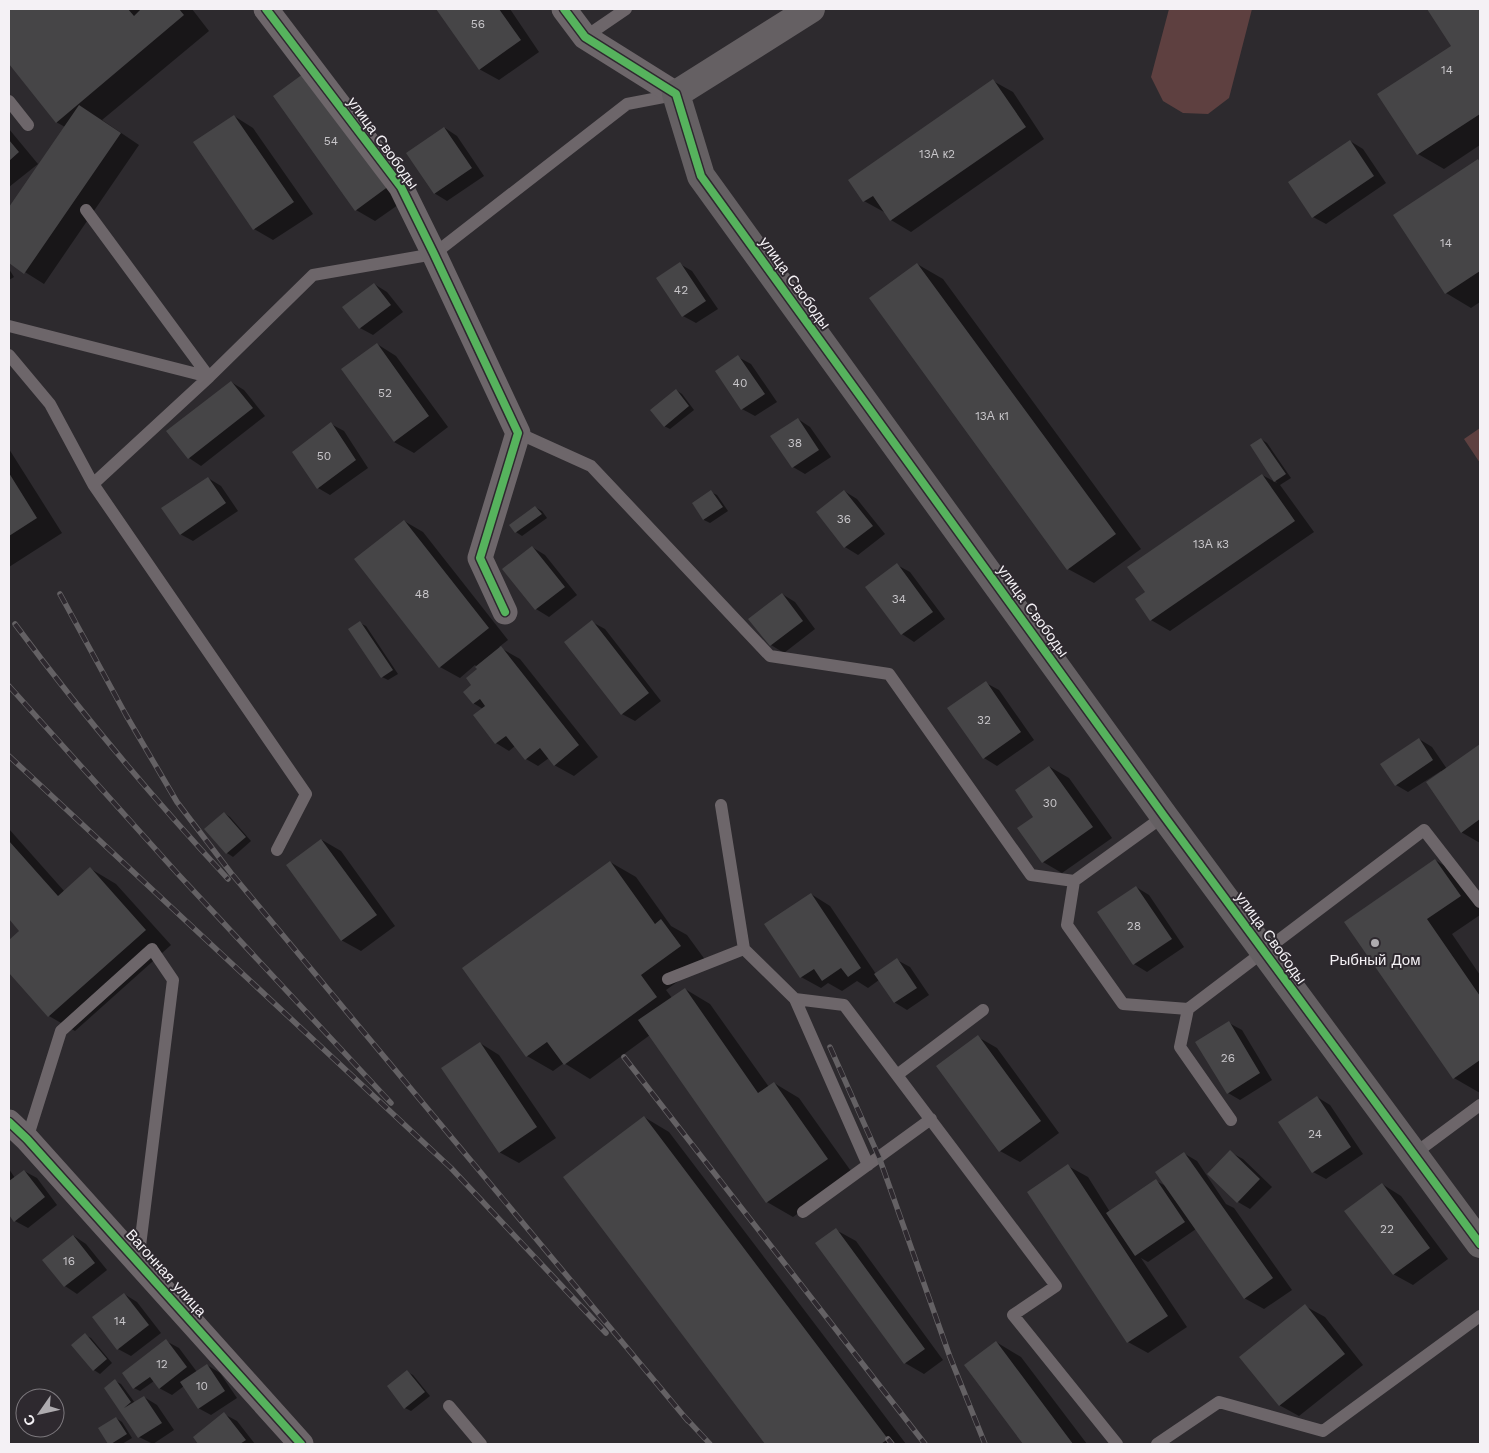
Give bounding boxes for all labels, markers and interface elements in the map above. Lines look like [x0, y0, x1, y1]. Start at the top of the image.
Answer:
house number: 56 [471, 17, 485, 31]
house number: 14 [1441, 63, 1453, 77]
street label: улица Свободы [344, 93, 422, 193]
house number: 54 [324, 134, 338, 148]
house number: 13А к2 [919, 147, 955, 161]
street label: улица Свободы [756, 233, 834, 333]
house number: 14 [1440, 236, 1452, 250]
house number: 42 [674, 283, 688, 297]
house number: 40 [733, 376, 747, 390]
house number: 52 [378, 386, 392, 400]
house number: 13А к1 [975, 409, 1009, 423]
house number: 38 [788, 436, 802, 450]
house number: 50 [317, 449, 331, 463]
house number: 36 [837, 512, 851, 526]
house number: 13А к3 [1193, 537, 1229, 551]
street label: улица Свободы [994, 561, 1072, 661]
house number: 48 [415, 587, 429, 601]
house number: 34 [892, 592, 906, 606]
house number: 32 [977, 713, 991, 727]
house number: 30 [1043, 796, 1057, 810]
street label: улица Свободы [1232, 888, 1310, 988]
house number: 28 [1127, 919, 1141, 933]
marker: Рыбный Дом [1369, 937, 1381, 949]
place label: Рыбный Дом [1330, 951, 1420, 969]
house number: 26 [1221, 1051, 1235, 1065]
house number: 24 [1308, 1127, 1322, 1141]
house number: 22 [1380, 1222, 1394, 1236]
street label: Вагонная улица [122, 1226, 210, 1321]
house number: 16 [63, 1254, 75, 1268]
house number: 14 [114, 1314, 126, 1328]
house number: 12 [156, 1357, 168, 1371]
house number: 10 [196, 1379, 208, 1393]
north arrow [15, 1388, 65, 1438]
text: С [20, 1412, 39, 1429]

